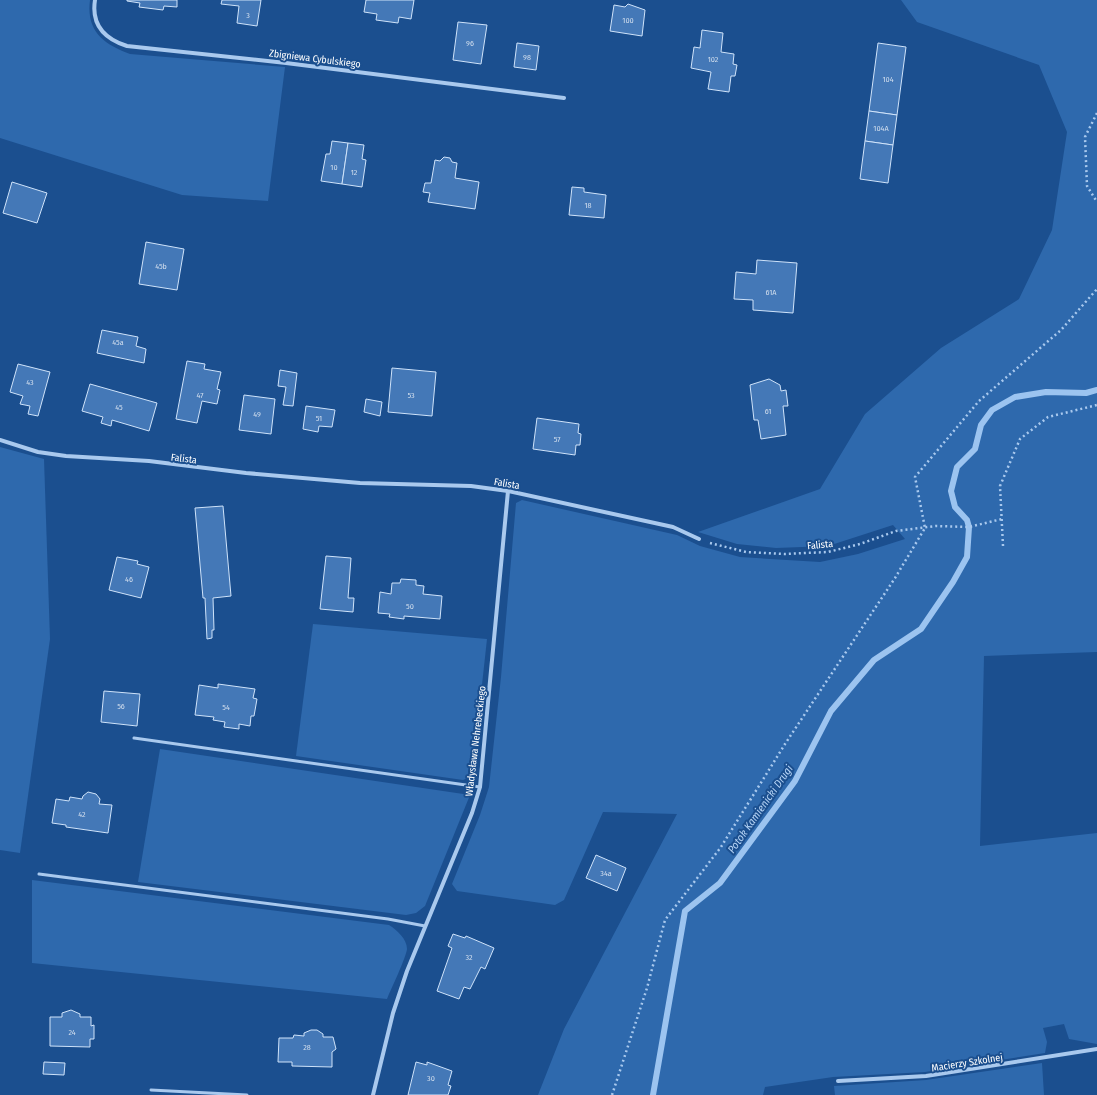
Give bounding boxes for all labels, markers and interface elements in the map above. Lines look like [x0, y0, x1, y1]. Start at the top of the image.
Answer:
house number: 3 [246, 11, 250, 20]
house number: 100 [622, 16, 634, 25]
house number: 96 [466, 39, 474, 48]
street label: Zbigniewa Cybulskiego [268, 47, 361, 71]
house number: 98 [523, 53, 531, 62]
house number: 102 [708, 55, 719, 64]
house number: 104 [882, 75, 894, 84]
house number: 104A [873, 124, 889, 133]
house number: 10 [330, 163, 338, 172]
house number: 12 [351, 168, 358, 177]
house number: 18 [584, 201, 592, 210]
house number: 45b [155, 262, 167, 271]
house number: 61A [766, 288, 777, 297]
house number: 45a [112, 338, 124, 347]
house number: 43 [26, 378, 34, 387]
house number: 47 [197, 391, 204, 400]
house number: 53 [407, 391, 415, 400]
house number: 45 [115, 403, 123, 412]
house number: 61 [765, 407, 771, 416]
house number: 49 [253, 410, 261, 419]
house number: 51 [316, 414, 322, 423]
house number: 57 [554, 435, 561, 444]
street label: Falista [170, 451, 198, 467]
street label: Falista [493, 476, 521, 492]
street label: Falista [806, 538, 834, 552]
house number: 46 [125, 575, 133, 584]
house number: 50 [406, 602, 414, 611]
street label: Władysława Nehrebeckiego [463, 685, 489, 797]
house number: 56 [117, 702, 125, 711]
house number: 54 [222, 703, 230, 712]
water label: Potok Kamienicki Drugi [725, 763, 796, 856]
house number: 42 [78, 810, 86, 819]
house number: 34a [600, 869, 612, 878]
house number: 32 [465, 953, 473, 962]
house number: 24 [68, 1028, 76, 1037]
house number: 28 [303, 1043, 311, 1052]
street label: Macierzy Szkolnej [931, 1051, 1004, 1075]
house number: 30 [427, 1074, 435, 1083]

